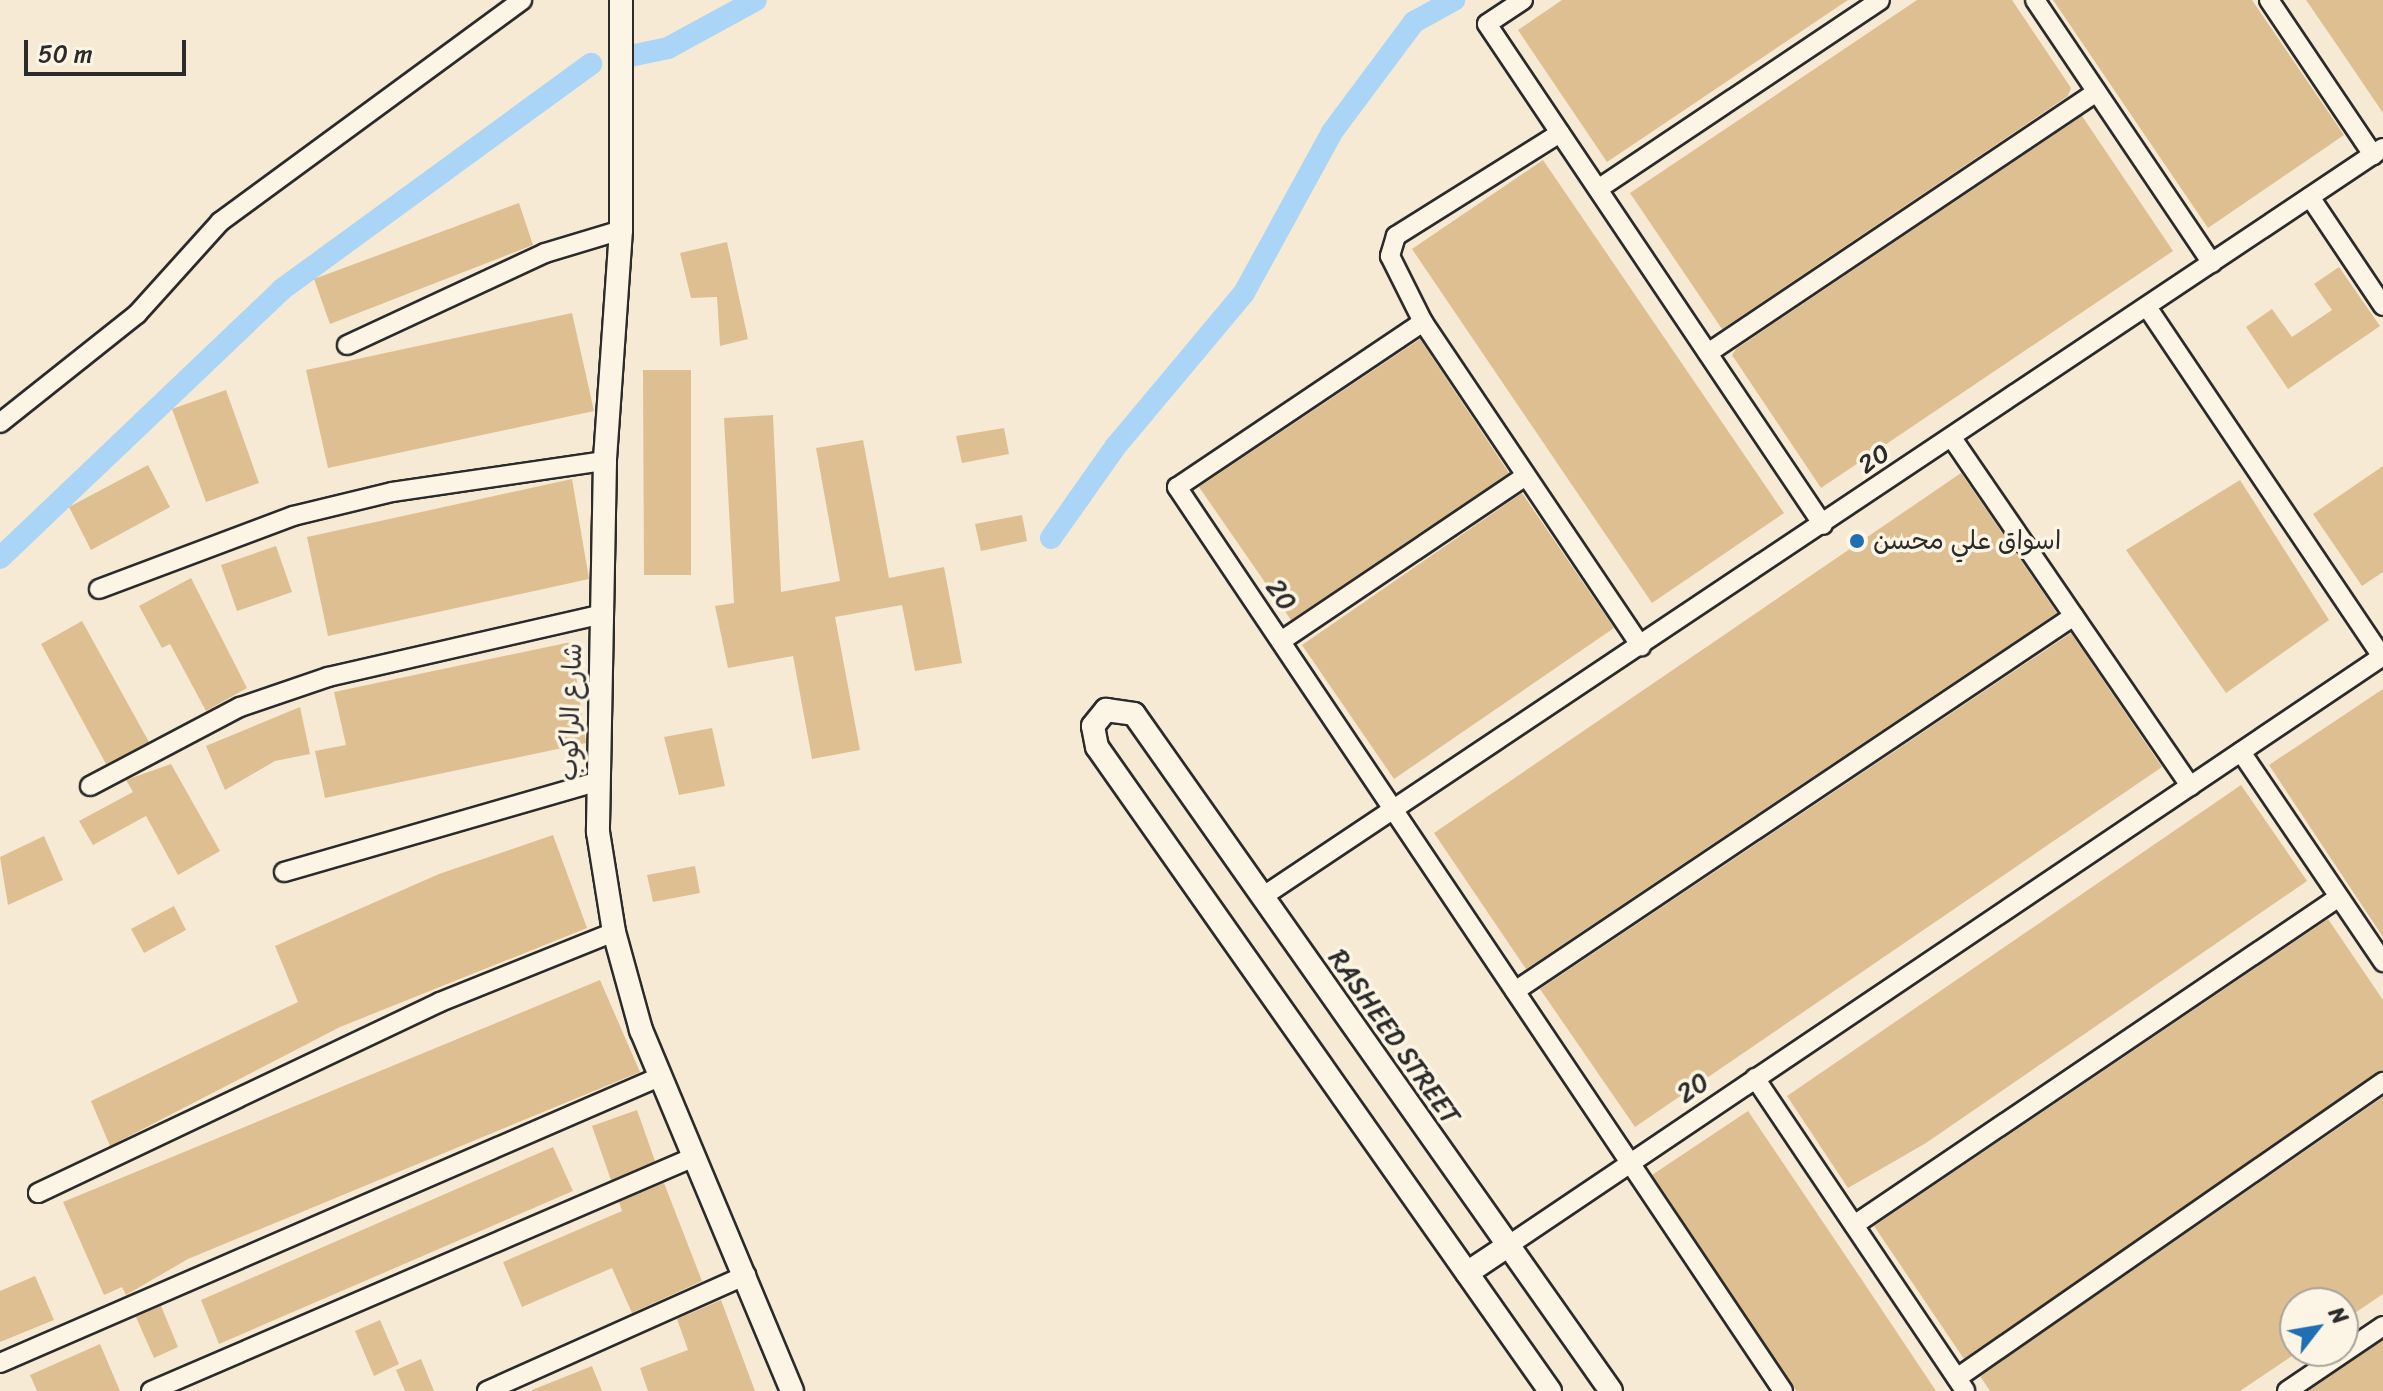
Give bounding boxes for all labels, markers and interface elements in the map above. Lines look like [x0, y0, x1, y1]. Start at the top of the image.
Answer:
scale bar [28, 24, 190, 74]
text: 50 m [38, 33, 93, 75]
street label: 20 [1852, 437, 1896, 481]
place label: اسواق علي محسن [1873, 525, 2061, 557]
marker: اسواق علي محسن [1848, 532, 1866, 550]
street label: 20 [1259, 573, 1303, 617]
street label: شارع الراكوب [553, 642, 589, 782]
street label: RASHEED STREET [1322, 943, 1466, 1131]
street label: 20 [1671, 1066, 1715, 1110]
north arrow [2279, 1287, 2359, 1367]
text: N [2318, 1299, 2359, 1332]

